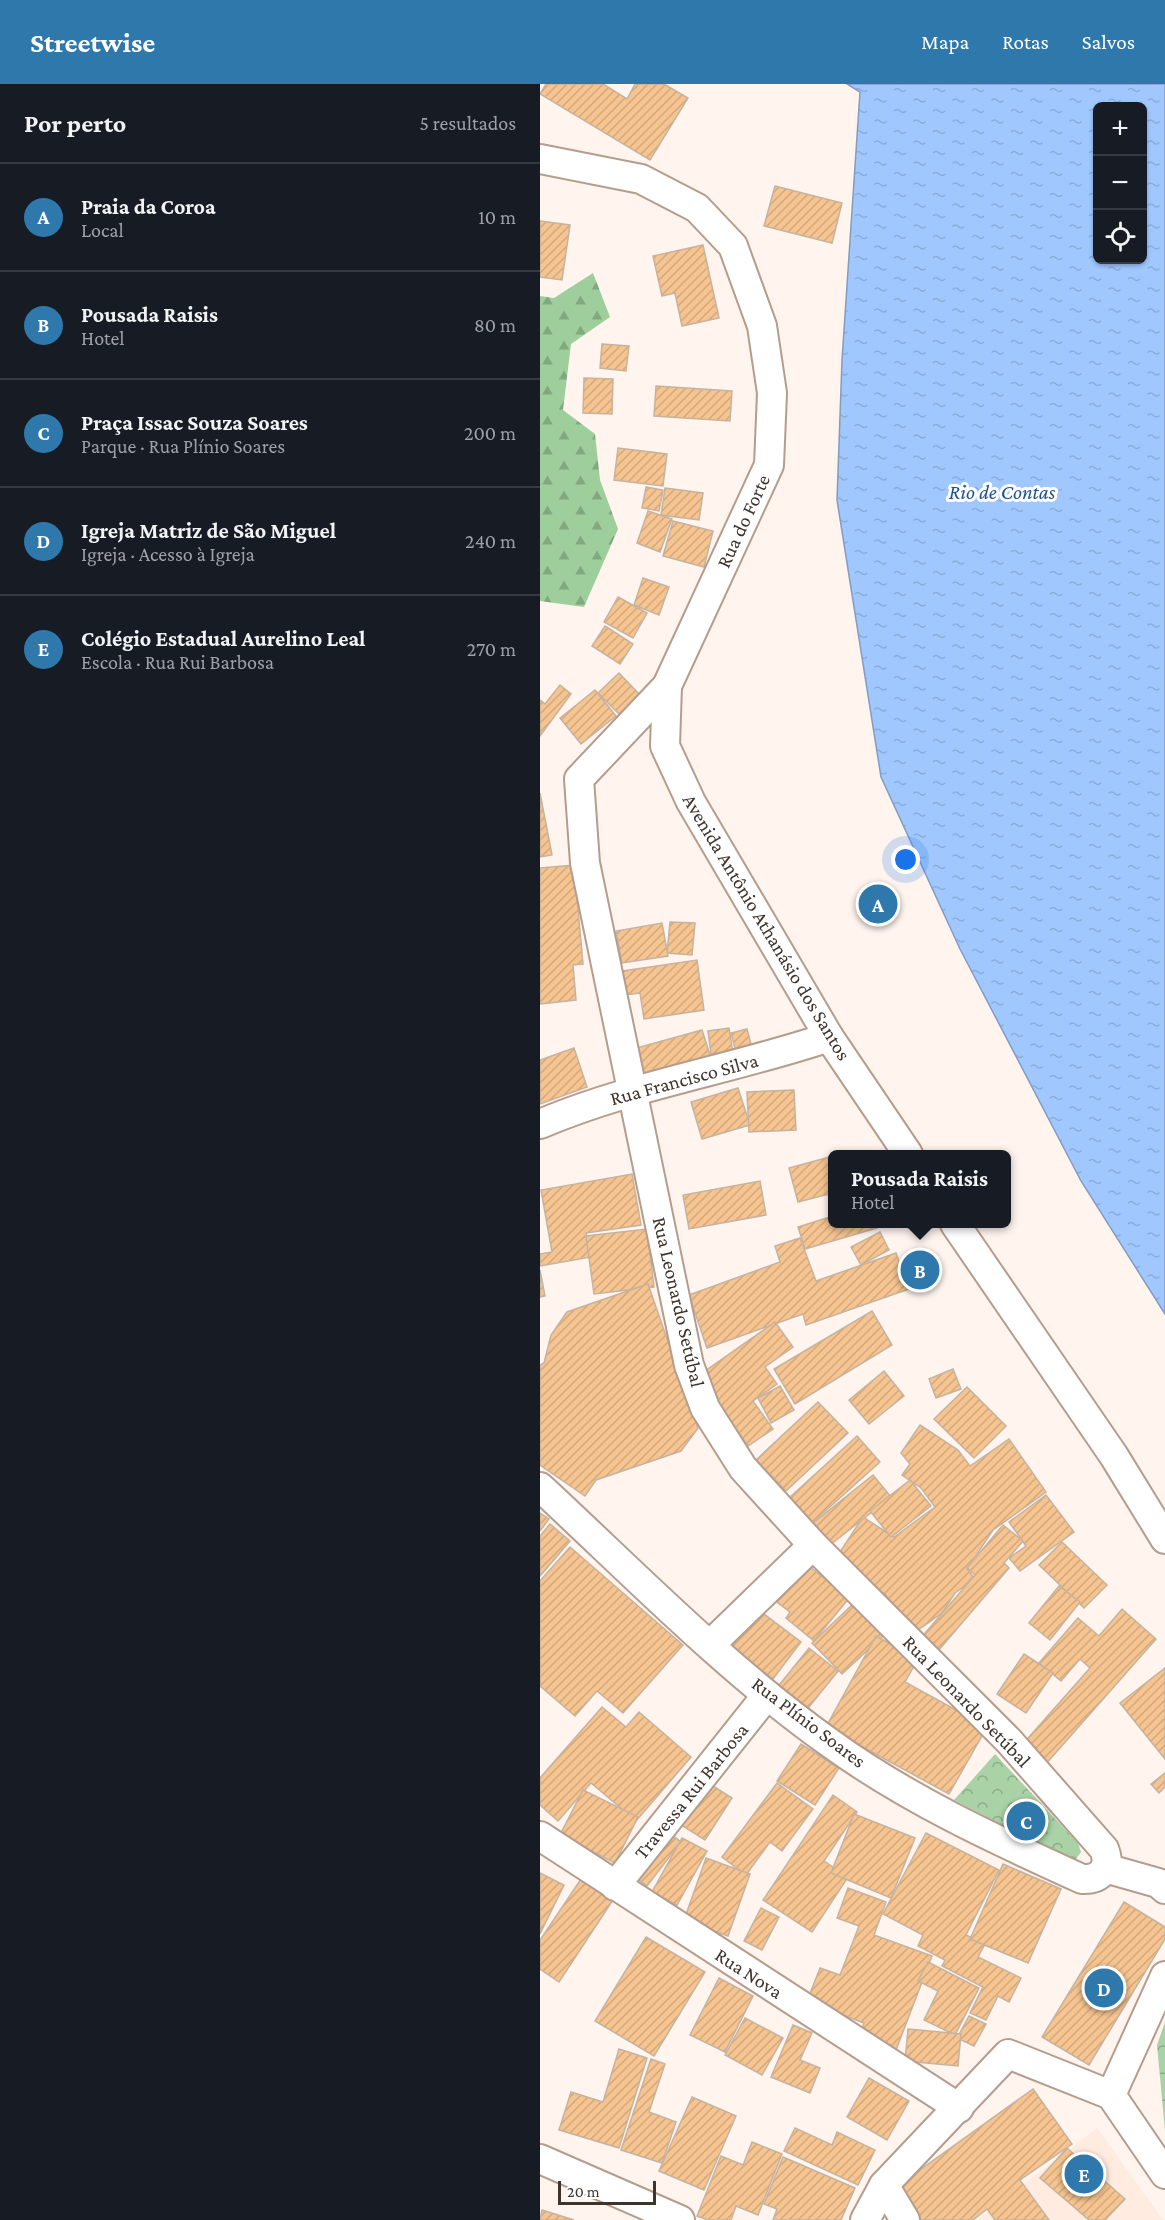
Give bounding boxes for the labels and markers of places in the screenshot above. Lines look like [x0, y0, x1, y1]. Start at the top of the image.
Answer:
pin: A [858, 882, 898, 926]
pin: B [900, 1248, 940, 1292]
pin: C [1006, 1798, 1046, 1844]
pin: D [1084, 1966, 1124, 2010]
pin: E [1064, 2152, 1104, 2196]

